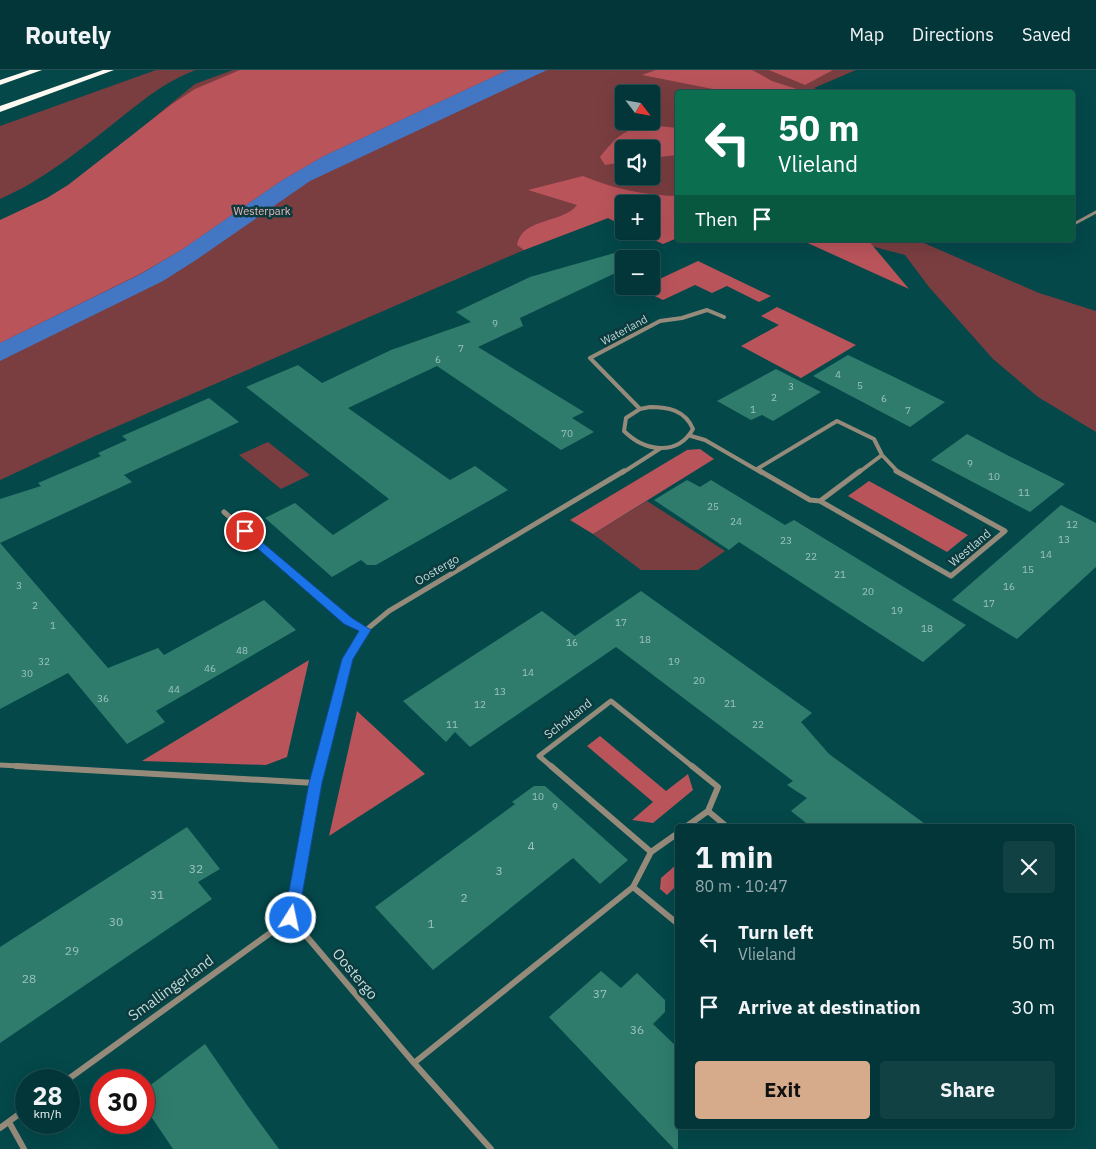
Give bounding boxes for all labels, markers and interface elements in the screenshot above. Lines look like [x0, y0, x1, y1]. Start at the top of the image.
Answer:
text: Routely [25, 19, 111, 51]
text: Map [849, 23, 884, 46]
text: Directions [912, 23, 994, 46]
text: Saved [1022, 23, 1071, 46]
north arrow [615, 85, 660, 130]
map controls [615, 85, 660, 295]
text: 50 m [778, 105, 860, 151]
icon: left [695, 110, 760, 175]
button: sound [615, 140, 660, 185]
text: Vlieland [778, 149, 858, 178]
button: + [615, 195, 660, 240]
park label: Westerpark [234, 204, 291, 218]
icon: arrive [748, 205, 776, 233]
text: Then [695, 207, 738, 231]
button: − [615, 250, 660, 295]
street label: Waterland [598, 312, 650, 348]
house number: 9 [492, 317, 498, 330]
house number: 7 [458, 342, 464, 355]
house number: 6 [435, 353, 441, 366]
house number: 4 [835, 368, 841, 381]
house number: 5 [857, 379, 863, 392]
house number: 3 [788, 380, 794, 393]
house number: 2 [771, 391, 777, 404]
house number: 6 [881, 392, 887, 405]
house number: 1 [750, 403, 756, 416]
house number: 7 [905, 404, 911, 417]
house number: 70 [561, 427, 573, 440]
house number: 9 [967, 457, 973, 470]
house number: 10 [988, 470, 1000, 483]
house number: 11 [1018, 486, 1030, 499]
house number: 25 [707, 500, 719, 513]
pin [224, 510, 266, 552]
house number: 24 [730, 515, 742, 528]
icon: arrive [231, 517, 259, 545]
house number: 12 [1066, 518, 1078, 531]
street label: Westland [946, 526, 994, 570]
house number: 13 [1058, 533, 1070, 546]
house number: 23 [780, 534, 792, 547]
house number: 14 [1040, 548, 1052, 561]
house number: 22 [805, 550, 817, 563]
street label: Oostergo [412, 551, 462, 588]
house number: 15 [1022, 563, 1034, 576]
house number: 21 [834, 568, 846, 581]
house number: 3 [16, 579, 22, 592]
house number: 16 [1003, 580, 1015, 593]
house number: 20 [862, 585, 874, 598]
house number: 17 [983, 597, 995, 610]
house number: 2 [32, 599, 38, 612]
house number: 19 [891, 604, 903, 617]
house number: 17 [615, 616, 627, 629]
house number: 1 [50, 619, 56, 632]
house number: 18 [921, 622, 933, 635]
house number: 18 [639, 633, 651, 646]
house number: 16 [566, 636, 578, 649]
house number: 48 [236, 644, 248, 657]
house number: 32 [38, 655, 50, 668]
house number: 19 [668, 655, 680, 668]
house number: 46 [204, 662, 216, 675]
house number: 14 [522, 666, 534, 679]
house number: 30 [21, 667, 33, 680]
house number: 20 [693, 674, 705, 687]
house number: 44 [168, 683, 180, 696]
house number: 13 [494, 685, 506, 698]
house number: 36 [97, 692, 109, 705]
street label: Schokland [541, 695, 595, 742]
house number: 21 [724, 697, 736, 710]
house number: 12 [474, 698, 486, 711]
house number: 11 [446, 718, 458, 731]
house number: 22 [752, 718, 764, 731]
house number: 10 [532, 790, 544, 803]
house number: 9 [552, 800, 558, 813]
text: 1 min [695, 837, 773, 876]
house number: 4 [527, 838, 535, 853]
button: close [1003, 841, 1055, 893]
house number: 32 [189, 861, 203, 876]
house number: 3 [495, 863, 503, 878]
text: 80 m · 10:47 [695, 876, 788, 896]
house number: 31 [150, 887, 164, 902]
house number: 2 [460, 890, 468, 905]
position arrow [264, 891, 316, 943]
house number: 30 [109, 914, 123, 929]
house number: 1 [427, 916, 435, 931]
text: Turn left [738, 920, 814, 944]
icon: left [695, 928, 723, 956]
text: 50 m [1011, 930, 1055, 954]
house number: 29 [65, 943, 79, 958]
street label: Oostergo [328, 944, 382, 1003]
text: Vlieland [738, 944, 796, 964]
street label: Smallingerland [124, 950, 217, 1025]
house number: 28 [22, 971, 36, 986]
house number: 37 [593, 986, 607, 1001]
icon: arrive [695, 993, 723, 1021]
text: Arrive at destination [738, 995, 921, 1019]
text: 30 m [1011, 995, 1055, 1019]
house number: 36 [630, 1022, 644, 1037]
button: Exit [695, 1061, 870, 1119]
button: Share [880, 1061, 1055, 1119]
speed limit sign: 30 [90, 1069, 155, 1134]
text: 28 [32, 1079, 63, 1112]
text: km/h [33, 1106, 62, 1121]

